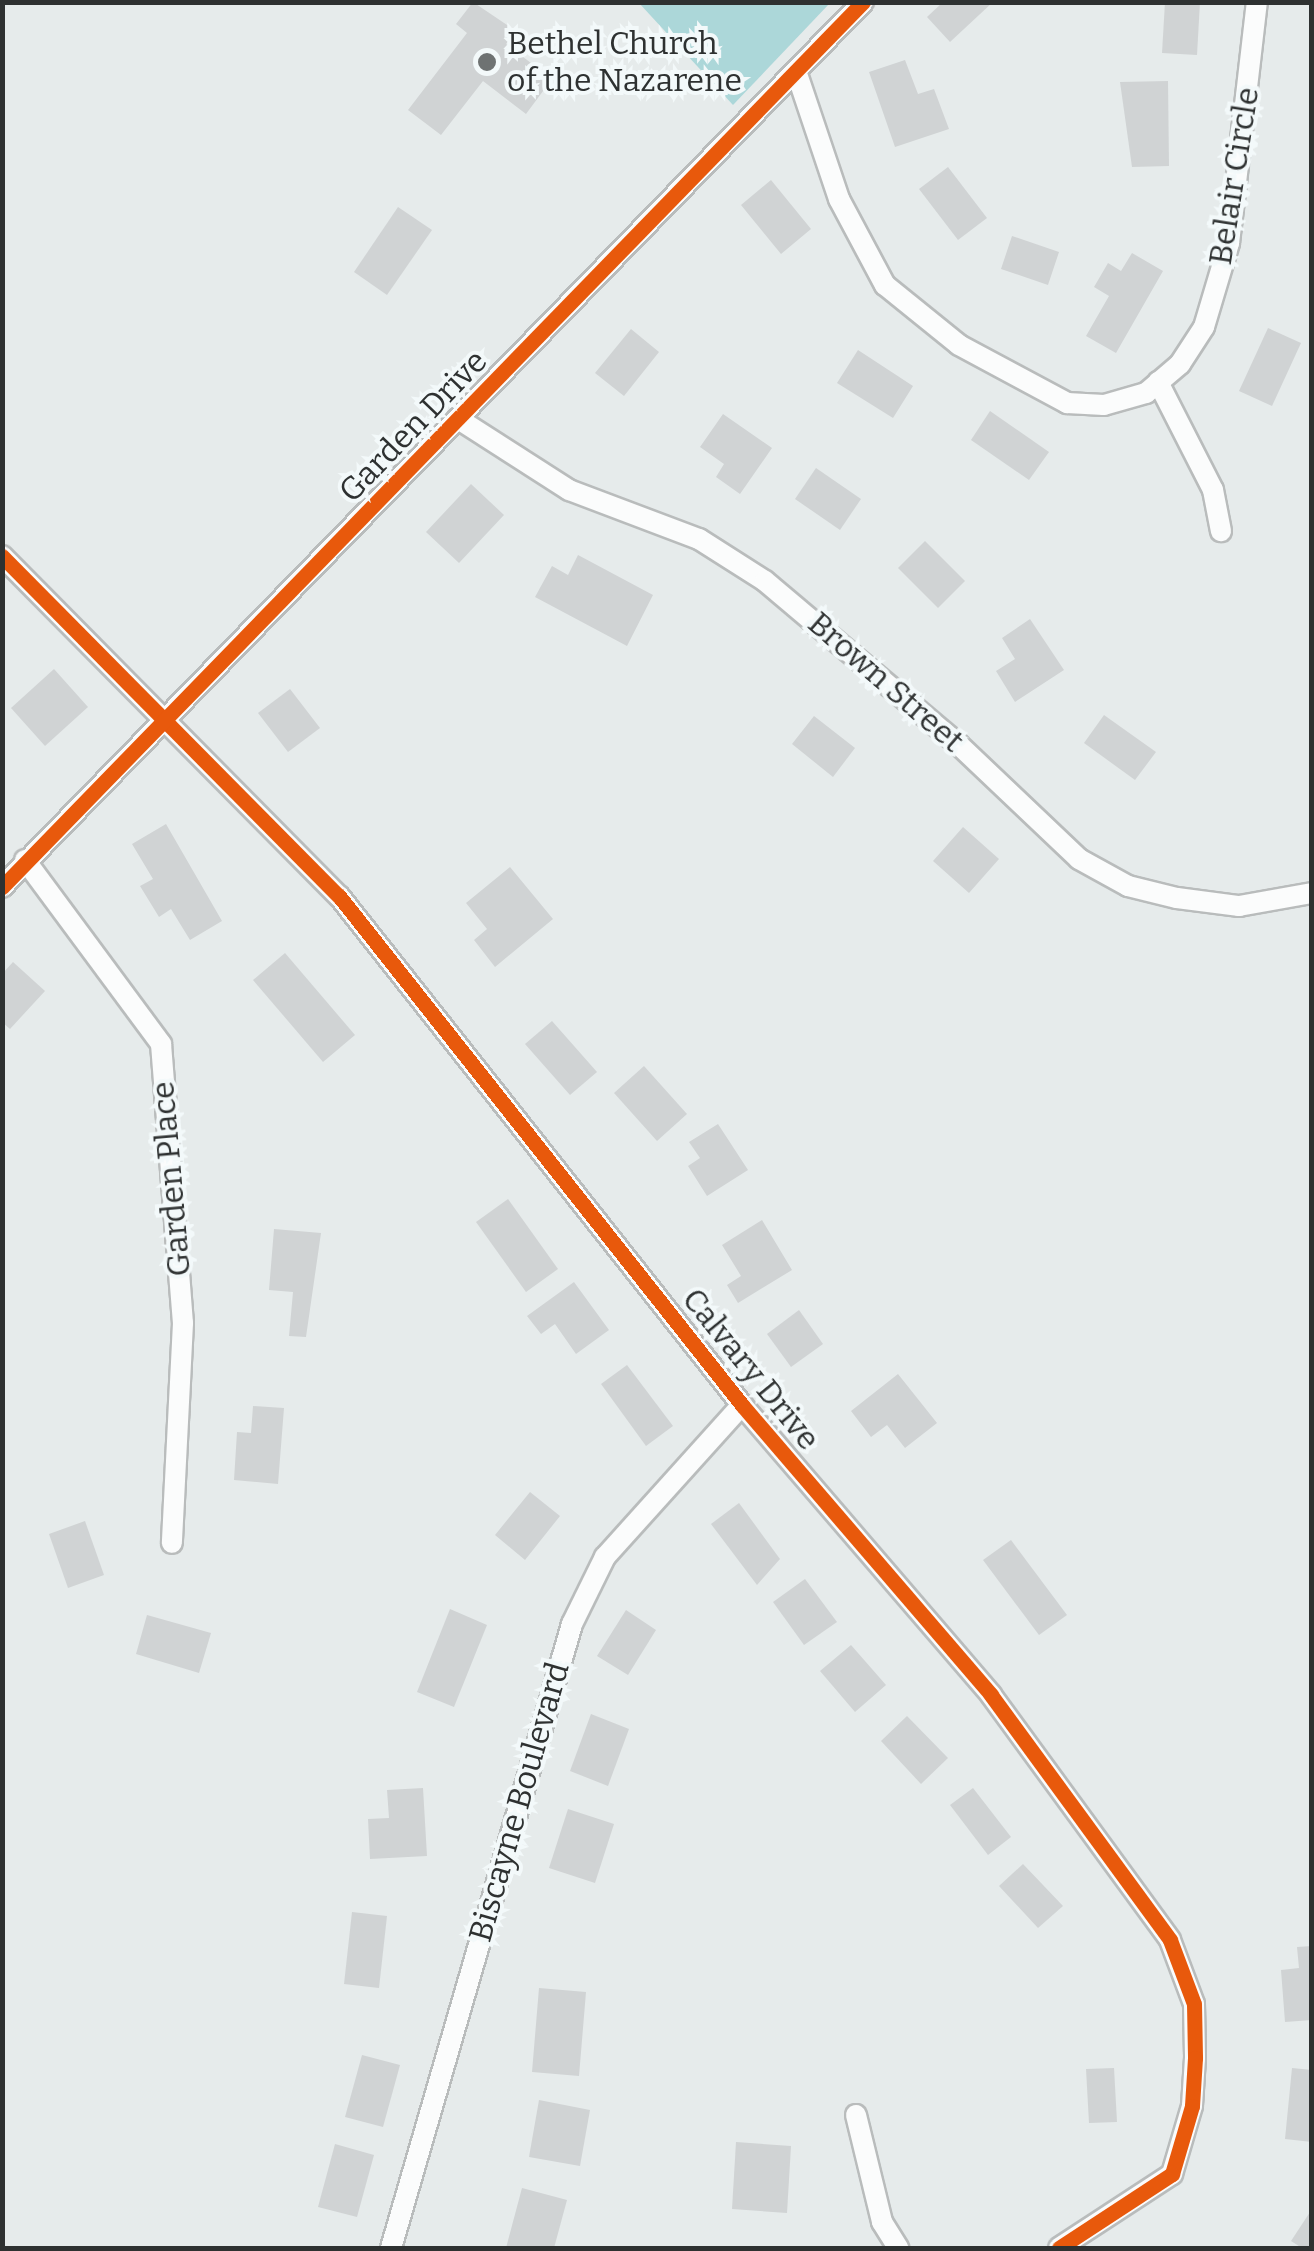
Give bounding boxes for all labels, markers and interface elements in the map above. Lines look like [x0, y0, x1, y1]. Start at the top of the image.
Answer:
place label: Bethel Church of the Nazarene [507, 25, 742, 100]
marker: Bethel Church of the Nazarene [476, 51, 498, 73]
street label: Belair Circle [1201, 84, 1267, 268]
street label: Garden Drive [331, 342, 495, 510]
street label: Brown Street [800, 604, 972, 760]
street label: Garden Place [143, 1080, 199, 1278]
street label: Calvary Drive [674, 1281, 828, 1457]
street label: Biscayne Boulevard [461, 1658, 577, 1946]

